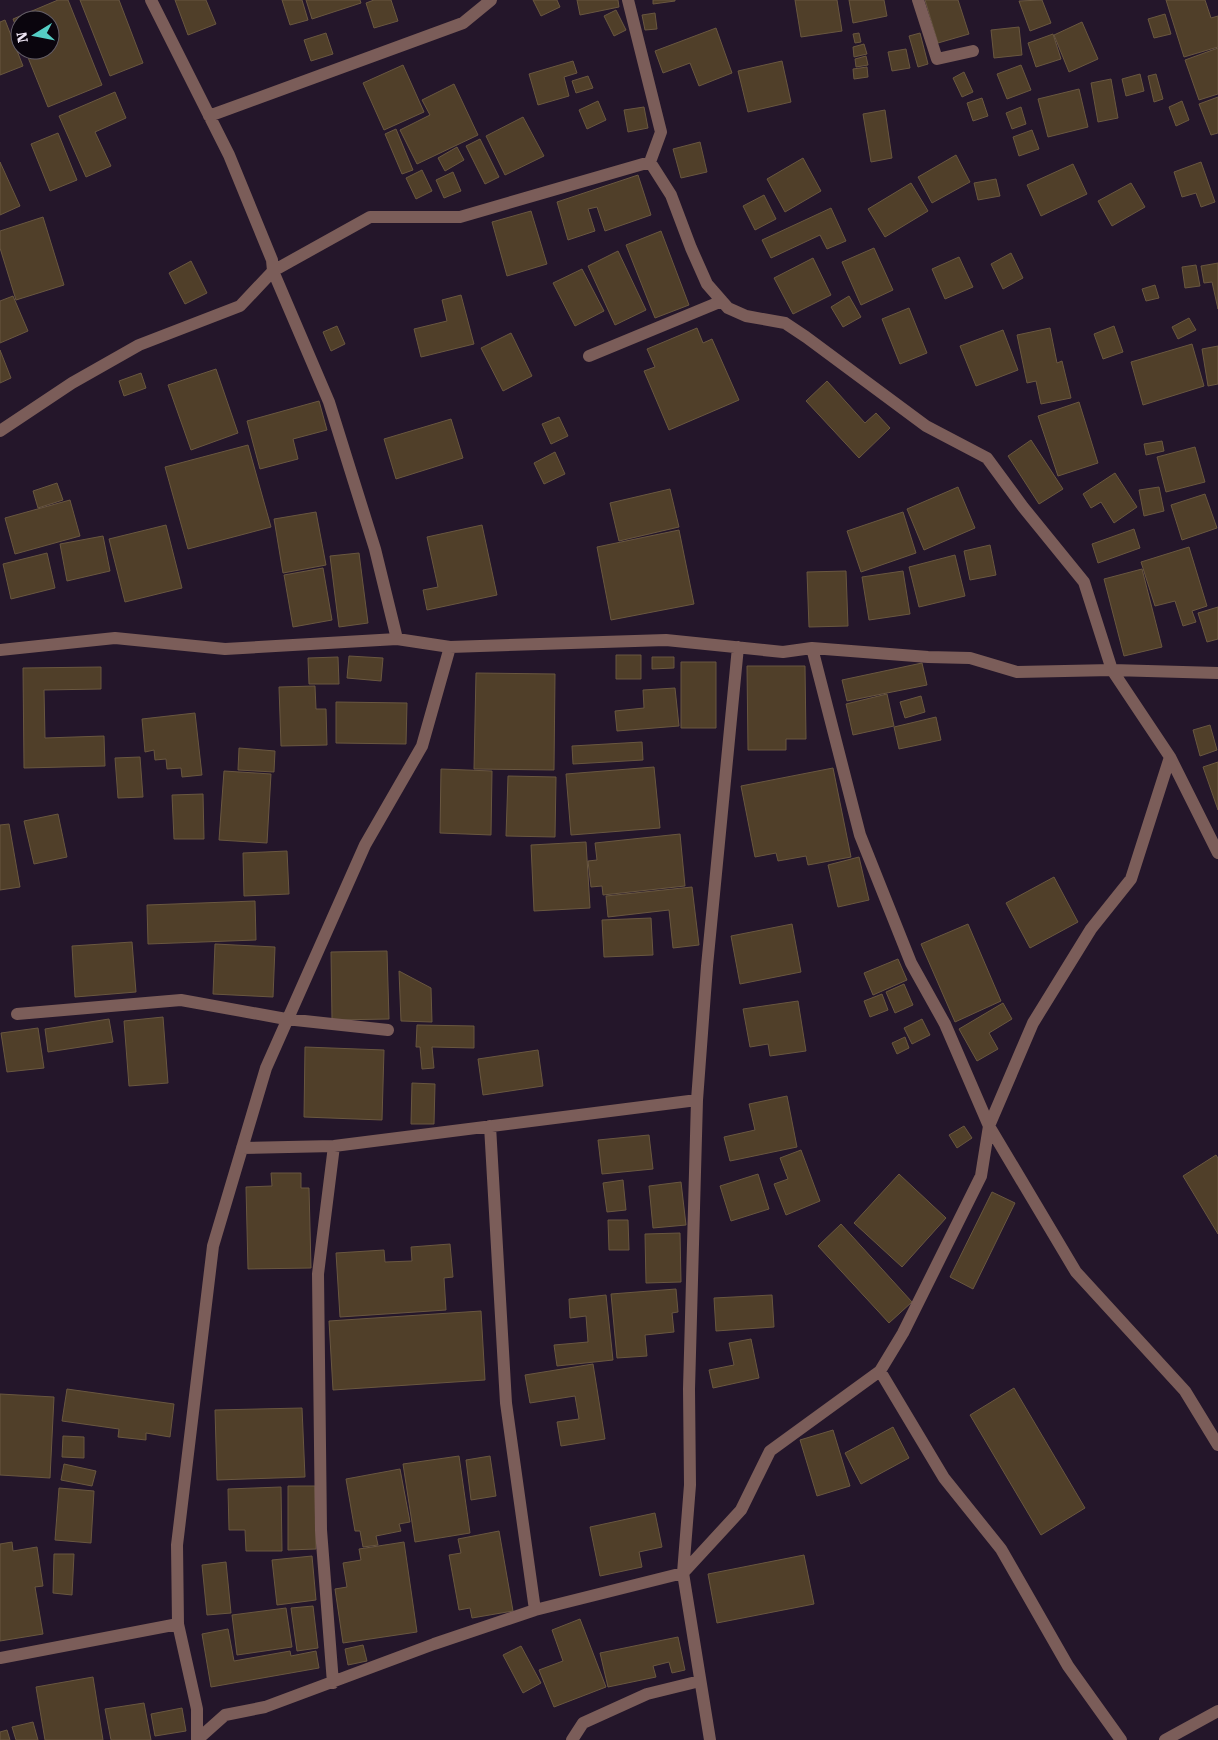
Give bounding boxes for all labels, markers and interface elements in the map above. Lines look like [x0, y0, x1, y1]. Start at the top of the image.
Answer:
north arrow [10, 10, 60, 60]
text: N [13, 30, 31, 44]

